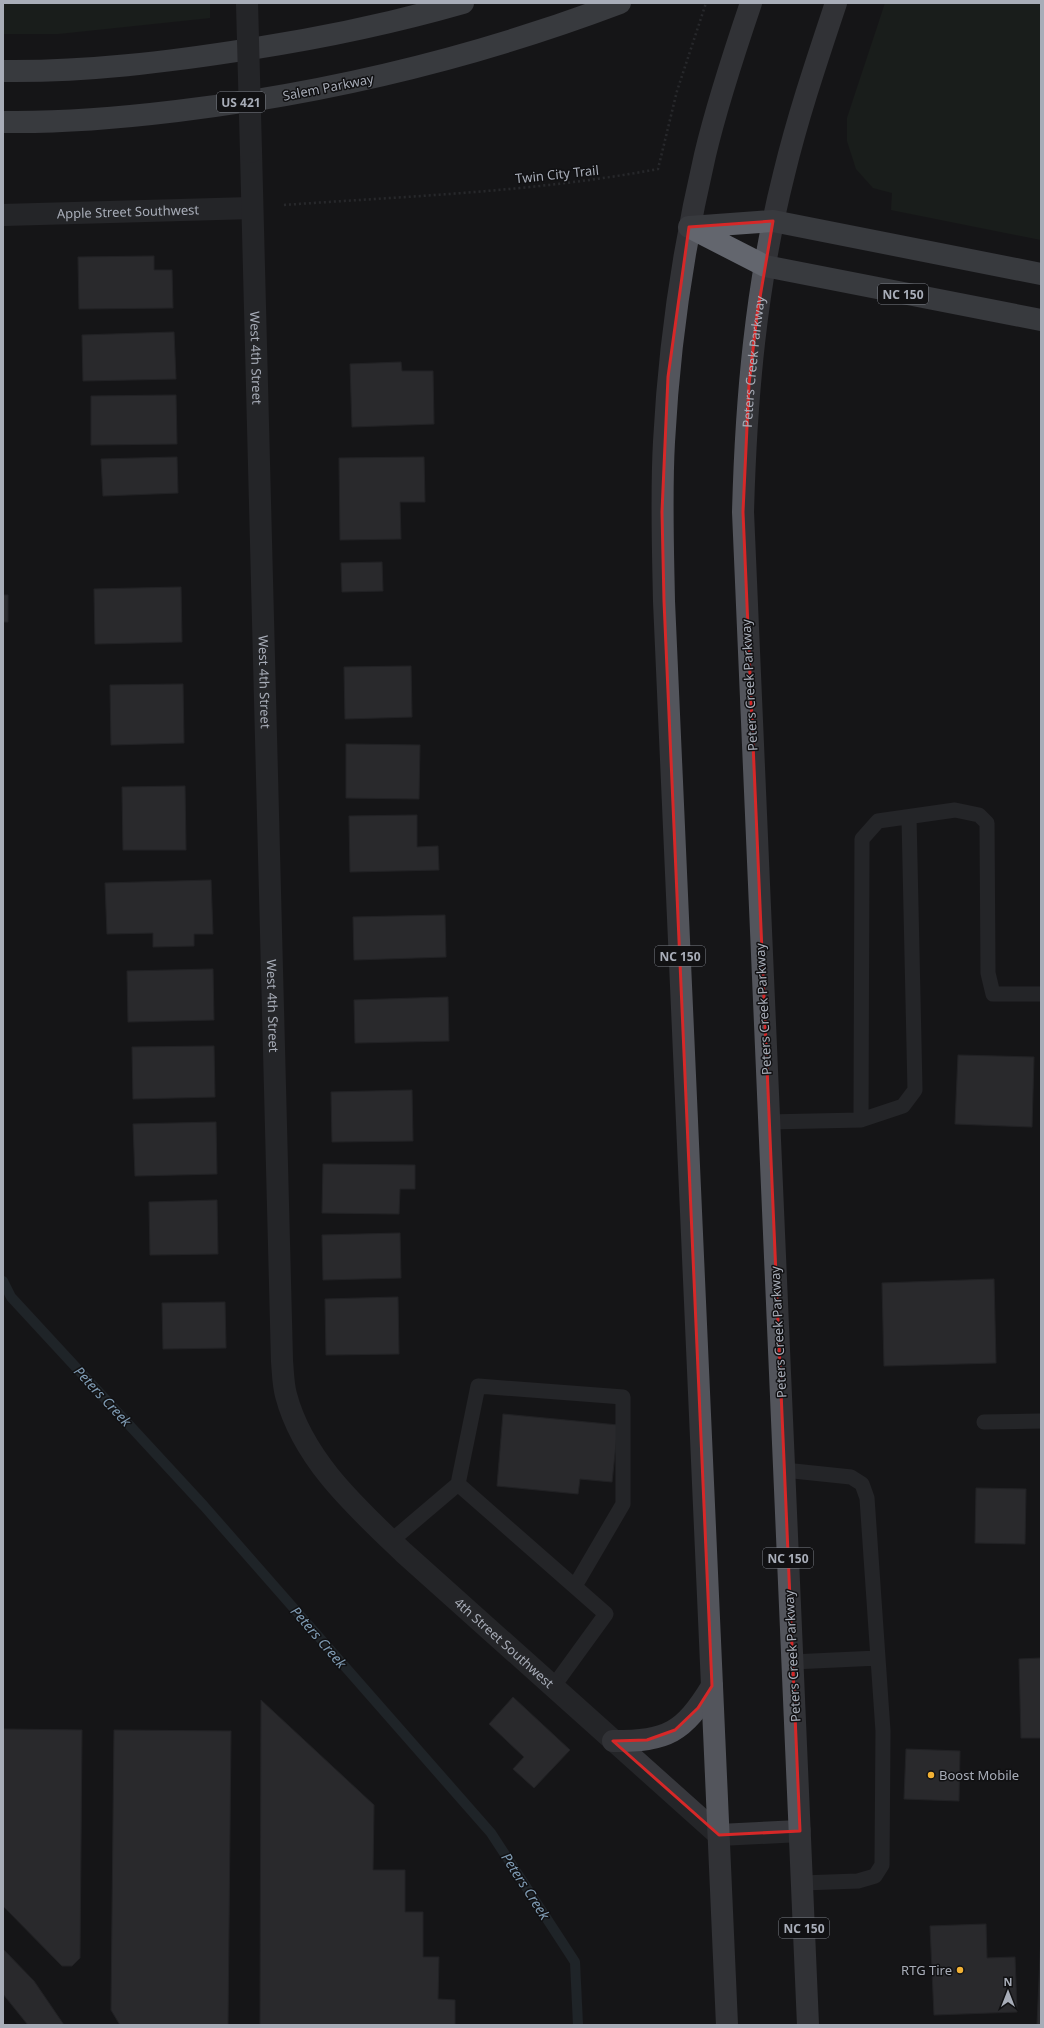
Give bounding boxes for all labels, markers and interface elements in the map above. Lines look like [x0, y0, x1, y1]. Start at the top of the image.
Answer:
street label: Salem Parkway [281, 69, 375, 105]
road number: US 421 [217, 92, 265, 112]
street label: Twin City Trail [514, 161, 600, 187]
street label: Apple Street Southwest [56, 200, 200, 222]
road number: NC 150 [878, 284, 928, 304]
street label: Peters Creek Parkway [738, 294, 769, 428]
street label: West 4th Street [246, 311, 266, 405]
street label: Peters Creek Parkway [737, 618, 761, 751]
street label: West 4th Street [254, 635, 275, 729]
street label: Peters Creek Parkway [751, 942, 775, 1075]
road number: NC 150 [655, 946, 705, 966]
street label: West 4th Street [263, 959, 283, 1053]
street label: Peters Creek Parkway [766, 1265, 790, 1398]
water label: Peters Creek [70, 1362, 137, 1431]
road number: NC 150 [763, 1548, 813, 1568]
street label: Peters Creek Parkway [780, 1589, 804, 1722]
street label: 4th Street Southwest [451, 1593, 558, 1692]
water label: Peters Creek [287, 1602, 352, 1673]
place label: Boost Mobile [939, 1766, 1019, 1784]
marker: Boost Mobile [926, 1770, 936, 1780]
water label: Peters Creek [497, 1849, 555, 1924]
road number: NC 150 [779, 1918, 829, 1938]
place label: RTG Tire [901, 1961, 952, 1979]
marker: RTG Tire [955, 1965, 965, 1975]
north arrow [988, 1972, 1028, 2012]
text: N [1004, 1974, 1012, 1989]

